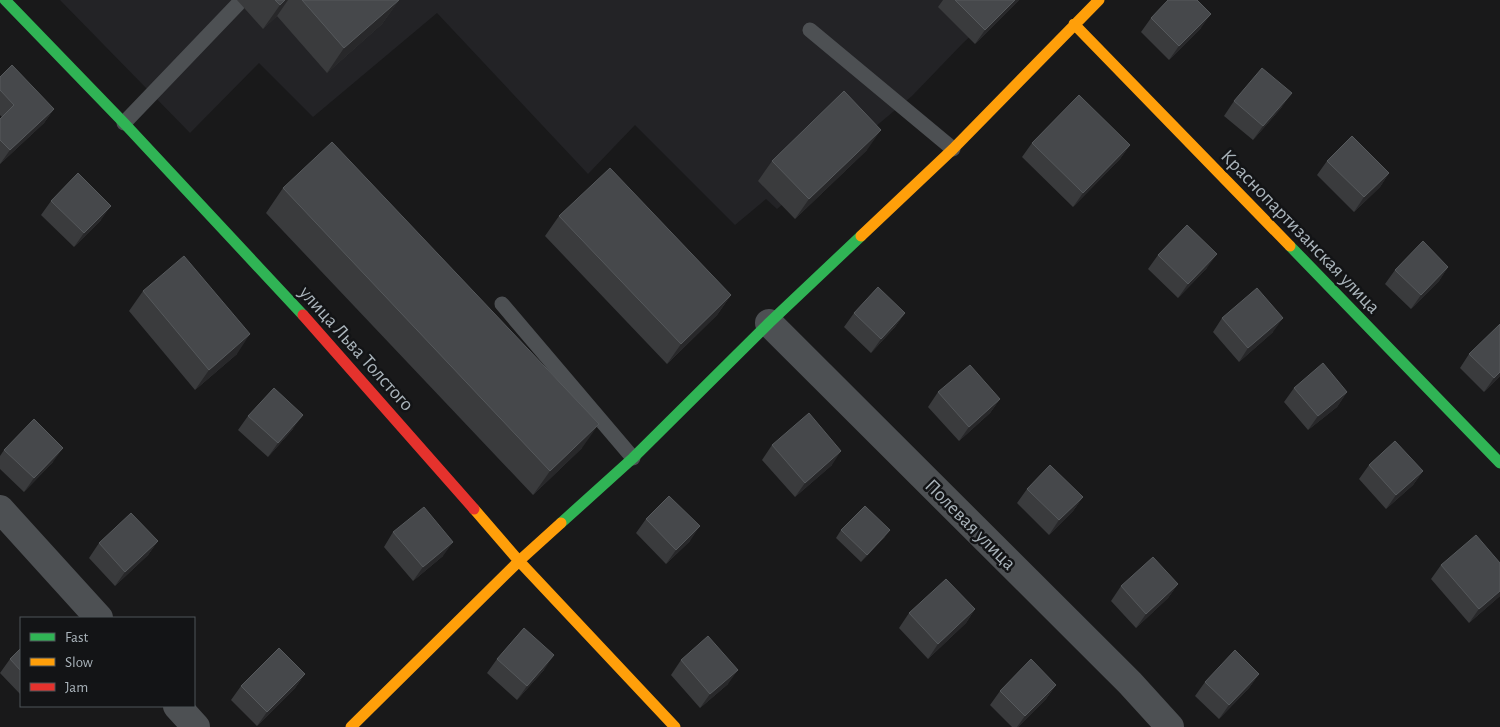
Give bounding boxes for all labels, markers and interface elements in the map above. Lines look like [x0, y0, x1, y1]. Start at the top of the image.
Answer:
street label: Краснопартизанская улица [1217, 146, 1384, 318]
street label: улица Льва Толстого [295, 282, 417, 415]
street label: Полевая улица [921, 475, 1020, 574]
legend [20, 617, 195, 707]
text: Fast [65, 630, 89, 645]
text: Slow [65, 655, 93, 670]
text: Jam [65, 680, 88, 695]

